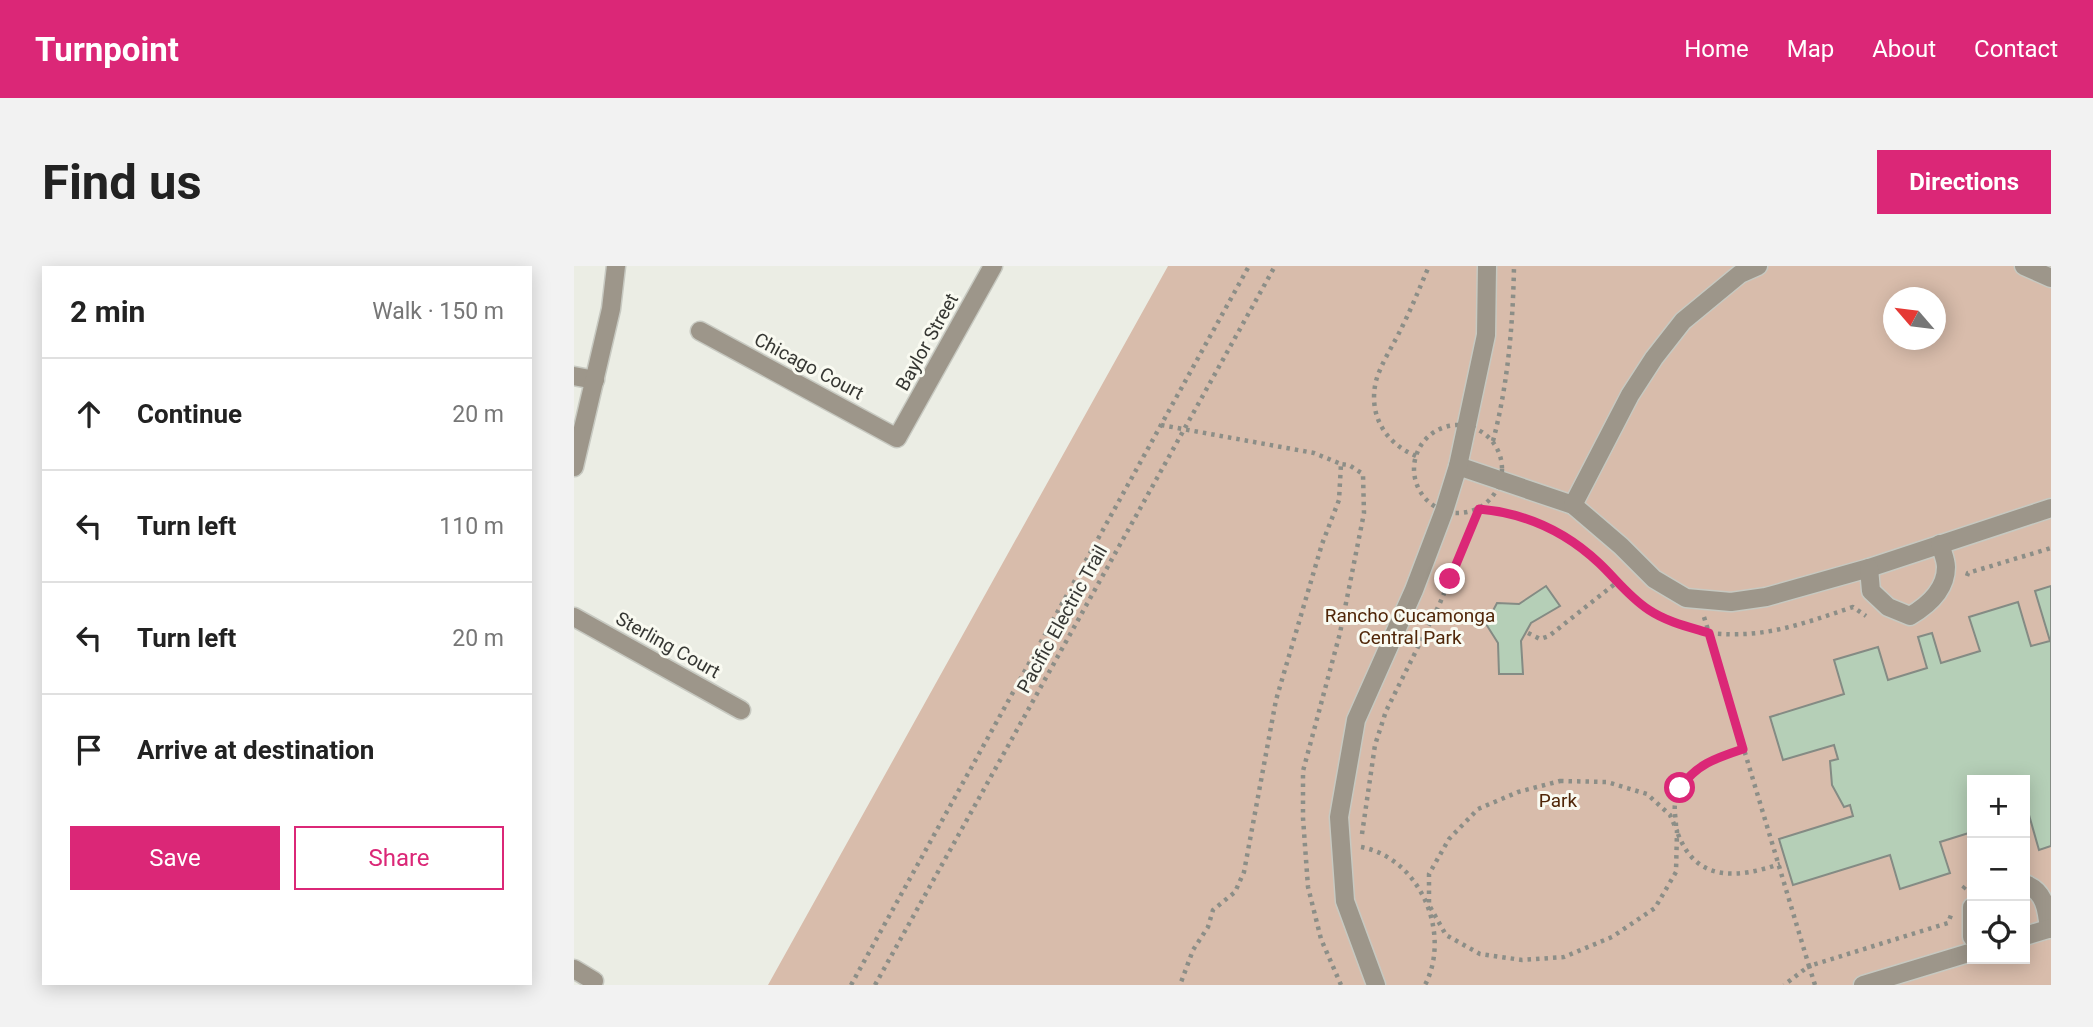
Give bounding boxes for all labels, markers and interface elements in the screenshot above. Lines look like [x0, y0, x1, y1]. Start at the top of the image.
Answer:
text: Turnpoint [35, 30, 179, 69]
text: Home [1684, 35, 1749, 63]
text: Map [1787, 35, 1834, 63]
text: About [1872, 35, 1936, 63]
text: Contact [1974, 35, 2058, 63]
button: Directions [1877, 150, 2051, 214]
text: Find us [42, 154, 202, 211]
north arrow [1883, 287, 1946, 350]
street label: Baylor Street [891, 289, 963, 395]
text: 2 min [70, 294, 145, 329]
text: Walk · 150 m [372, 298, 504, 325]
street label: Chicago Court [750, 328, 868, 404]
icon: ahead [70, 395, 108, 433]
text: Continue [137, 399, 242, 429]
text: 20 m [452, 401, 504, 428]
icon: left [70, 507, 108, 545]
text: Turn left [137, 511, 236, 541]
text: 110 m [439, 513, 504, 540]
street label: Pacific Electric Trail [1012, 541, 1112, 697]
route end [1434, 563, 1465, 594]
park label: Rancho Cucamonga Central Park [1325, 604, 1495, 649]
street label: Sterling Court [612, 607, 724, 683]
icon: left [70, 619, 108, 657]
text: Turn left [137, 623, 236, 653]
text: 20 m [452, 625, 504, 652]
icon: arrive [70, 731, 108, 769]
text: Arrive at destination [137, 735, 374, 765]
route start [1664, 772, 1695, 803]
map controls [1967, 775, 2030, 964]
button: + [1967, 775, 2030, 838]
park label: Park [1539, 789, 1578, 812]
button: Save [70, 826, 280, 890]
button: Share [294, 826, 504, 890]
button: − [1967, 838, 2030, 901]
button: locate [1967, 901, 2030, 964]

